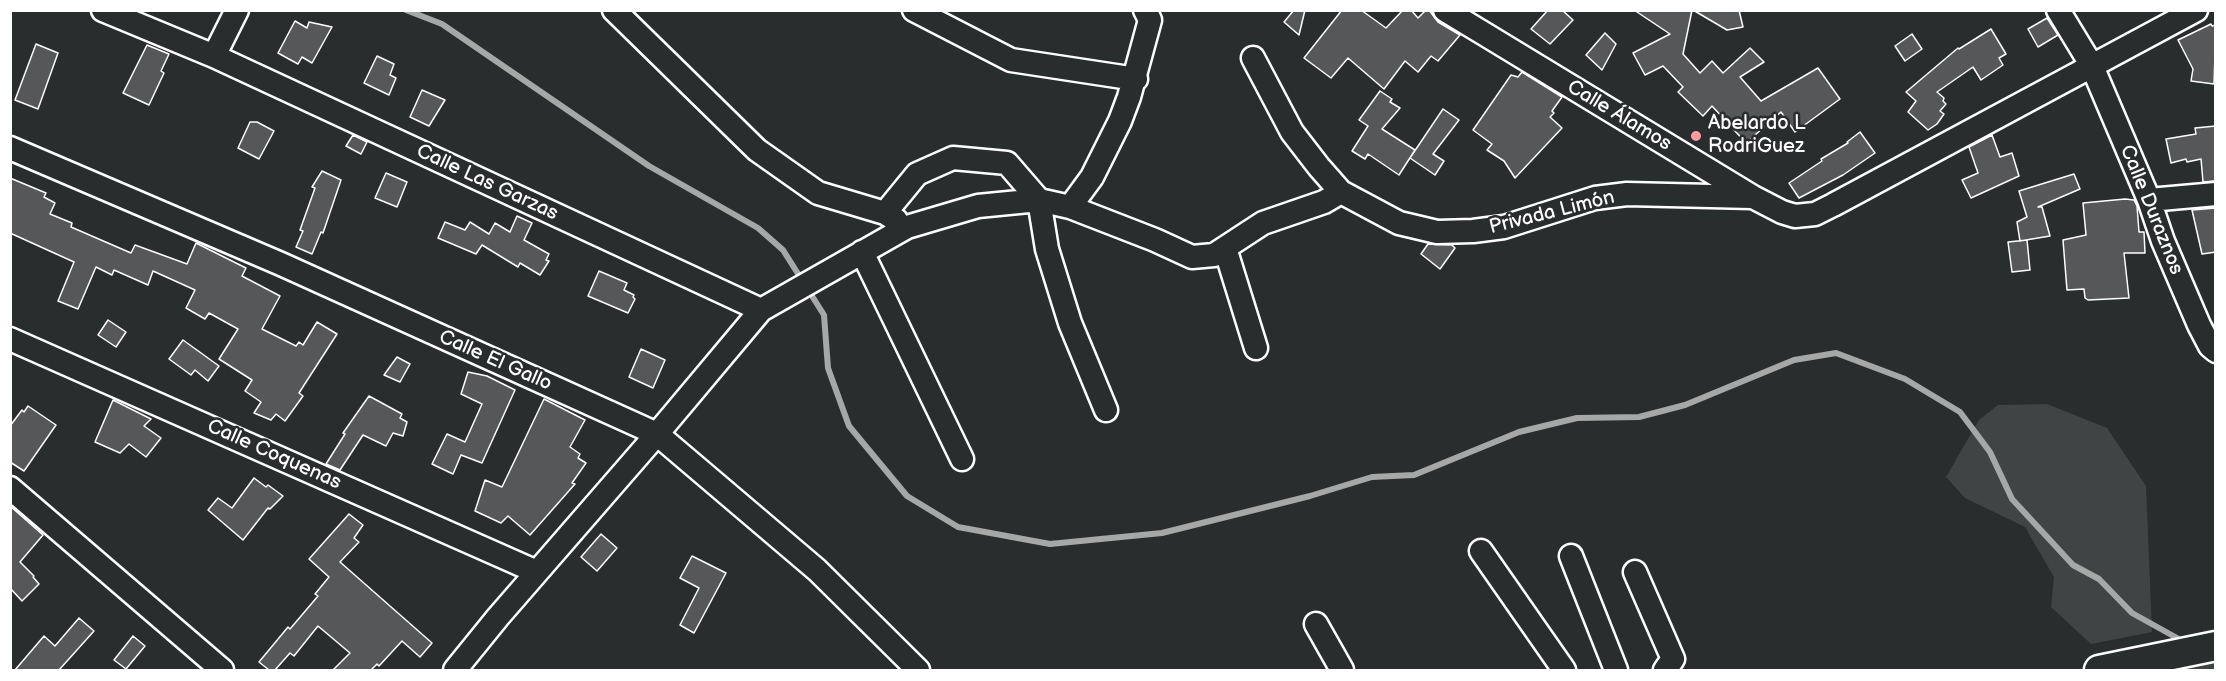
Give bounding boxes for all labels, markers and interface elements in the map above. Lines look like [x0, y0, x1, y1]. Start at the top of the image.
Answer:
street label: Calle Álamos [1563, 75, 1675, 157]
place label: Abelardo L RodriGuez [1708, 112, 1806, 159]
marker: Abelardo L RodriGuez [1689, 129, 1703, 143]
street label: Calle Las Garzas [412, 140, 562, 226]
street label: Calle Duraznos [2114, 142, 2188, 278]
street label: Privada Limón [1487, 186, 1617, 240]
street label: Calle El Gallo [435, 325, 555, 397]
street label: Calle Coquenas [203, 415, 345, 495]

